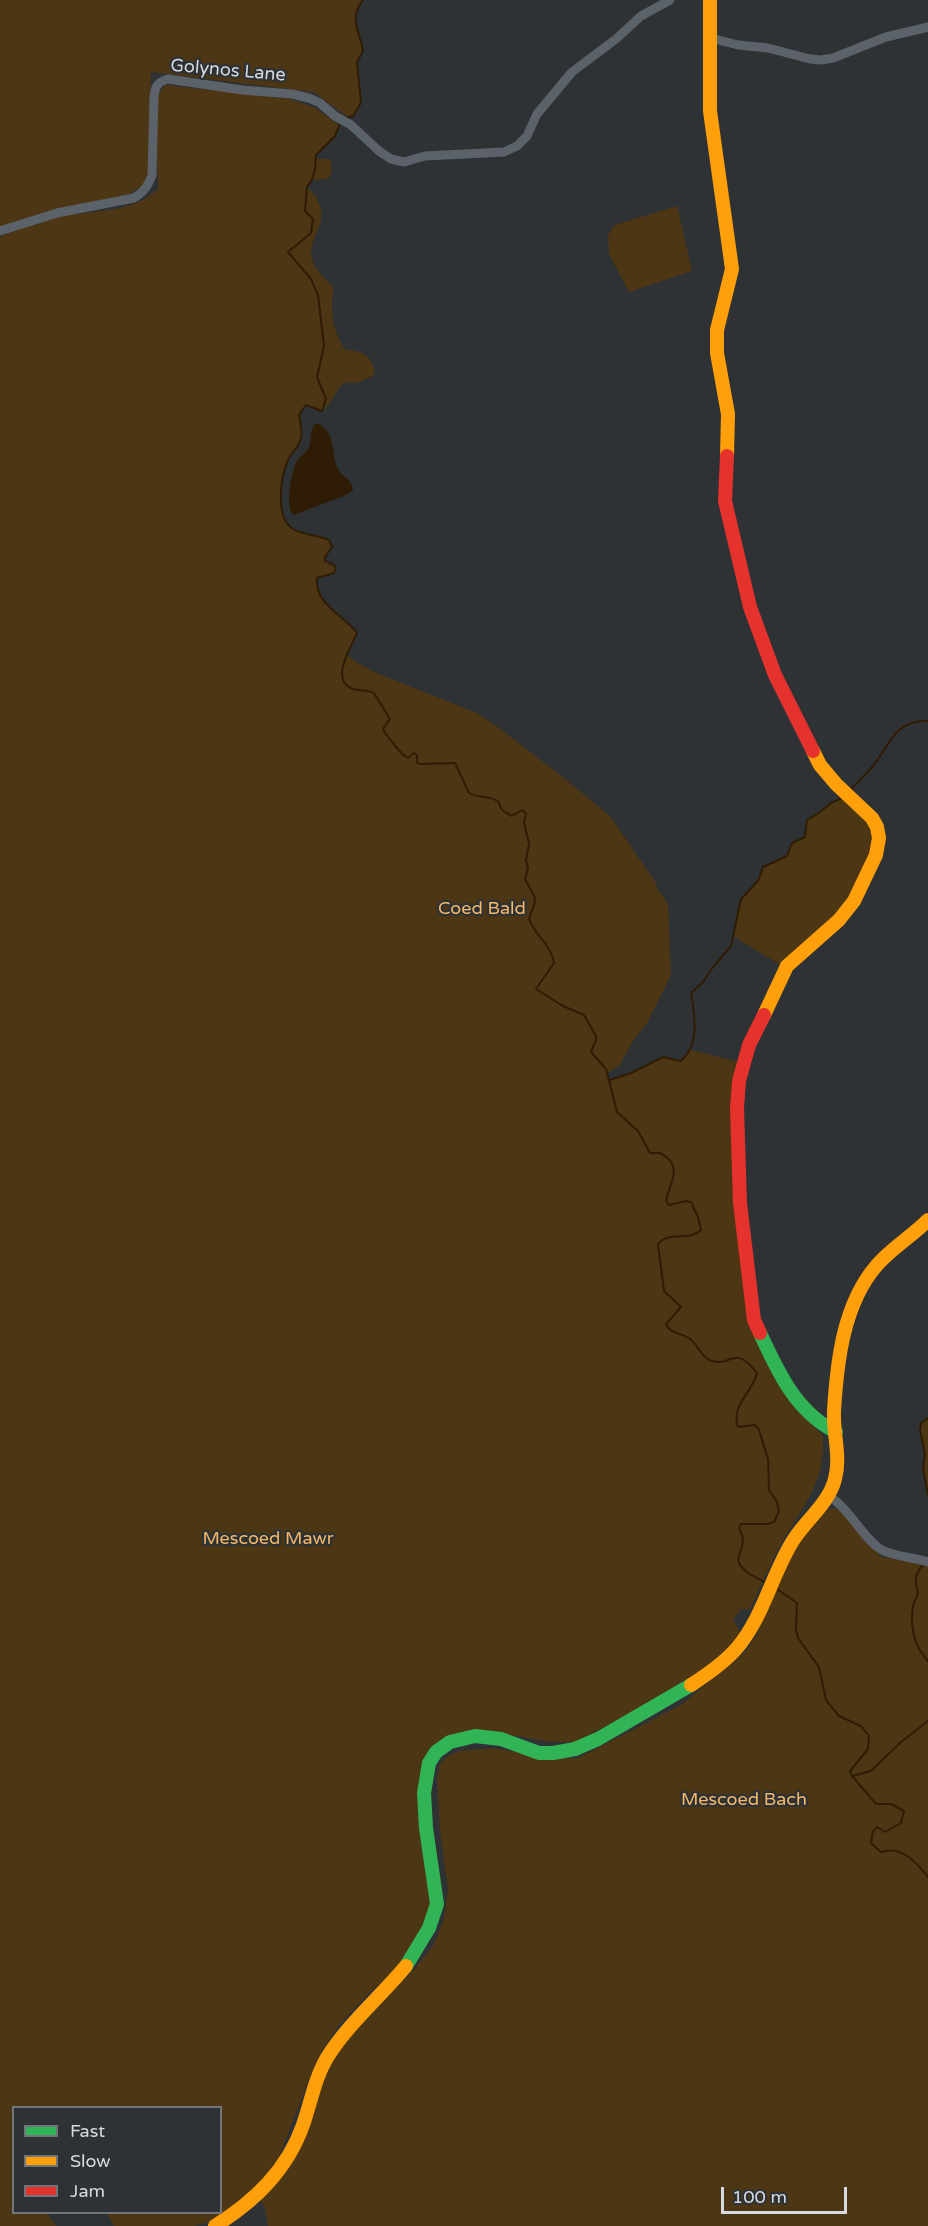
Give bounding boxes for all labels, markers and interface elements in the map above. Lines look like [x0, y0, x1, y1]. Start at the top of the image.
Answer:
street label: Golynos Lane [169, 55, 287, 87]
park label: Coed Bald [438, 898, 526, 920]
park label: Mescoed Mawr [202, 1528, 334, 1550]
park label: Mescoed Bach [681, 1789, 807, 1811]
legend [12, 2106, 222, 2214]
text: Fast [70, 2120, 105, 2142]
text: Slow [70, 2150, 111, 2172]
scale bar [724, 2175, 850, 2213]
text: Jam [70, 2180, 105, 2202]
text: 100 m [732, 2186, 787, 2208]

